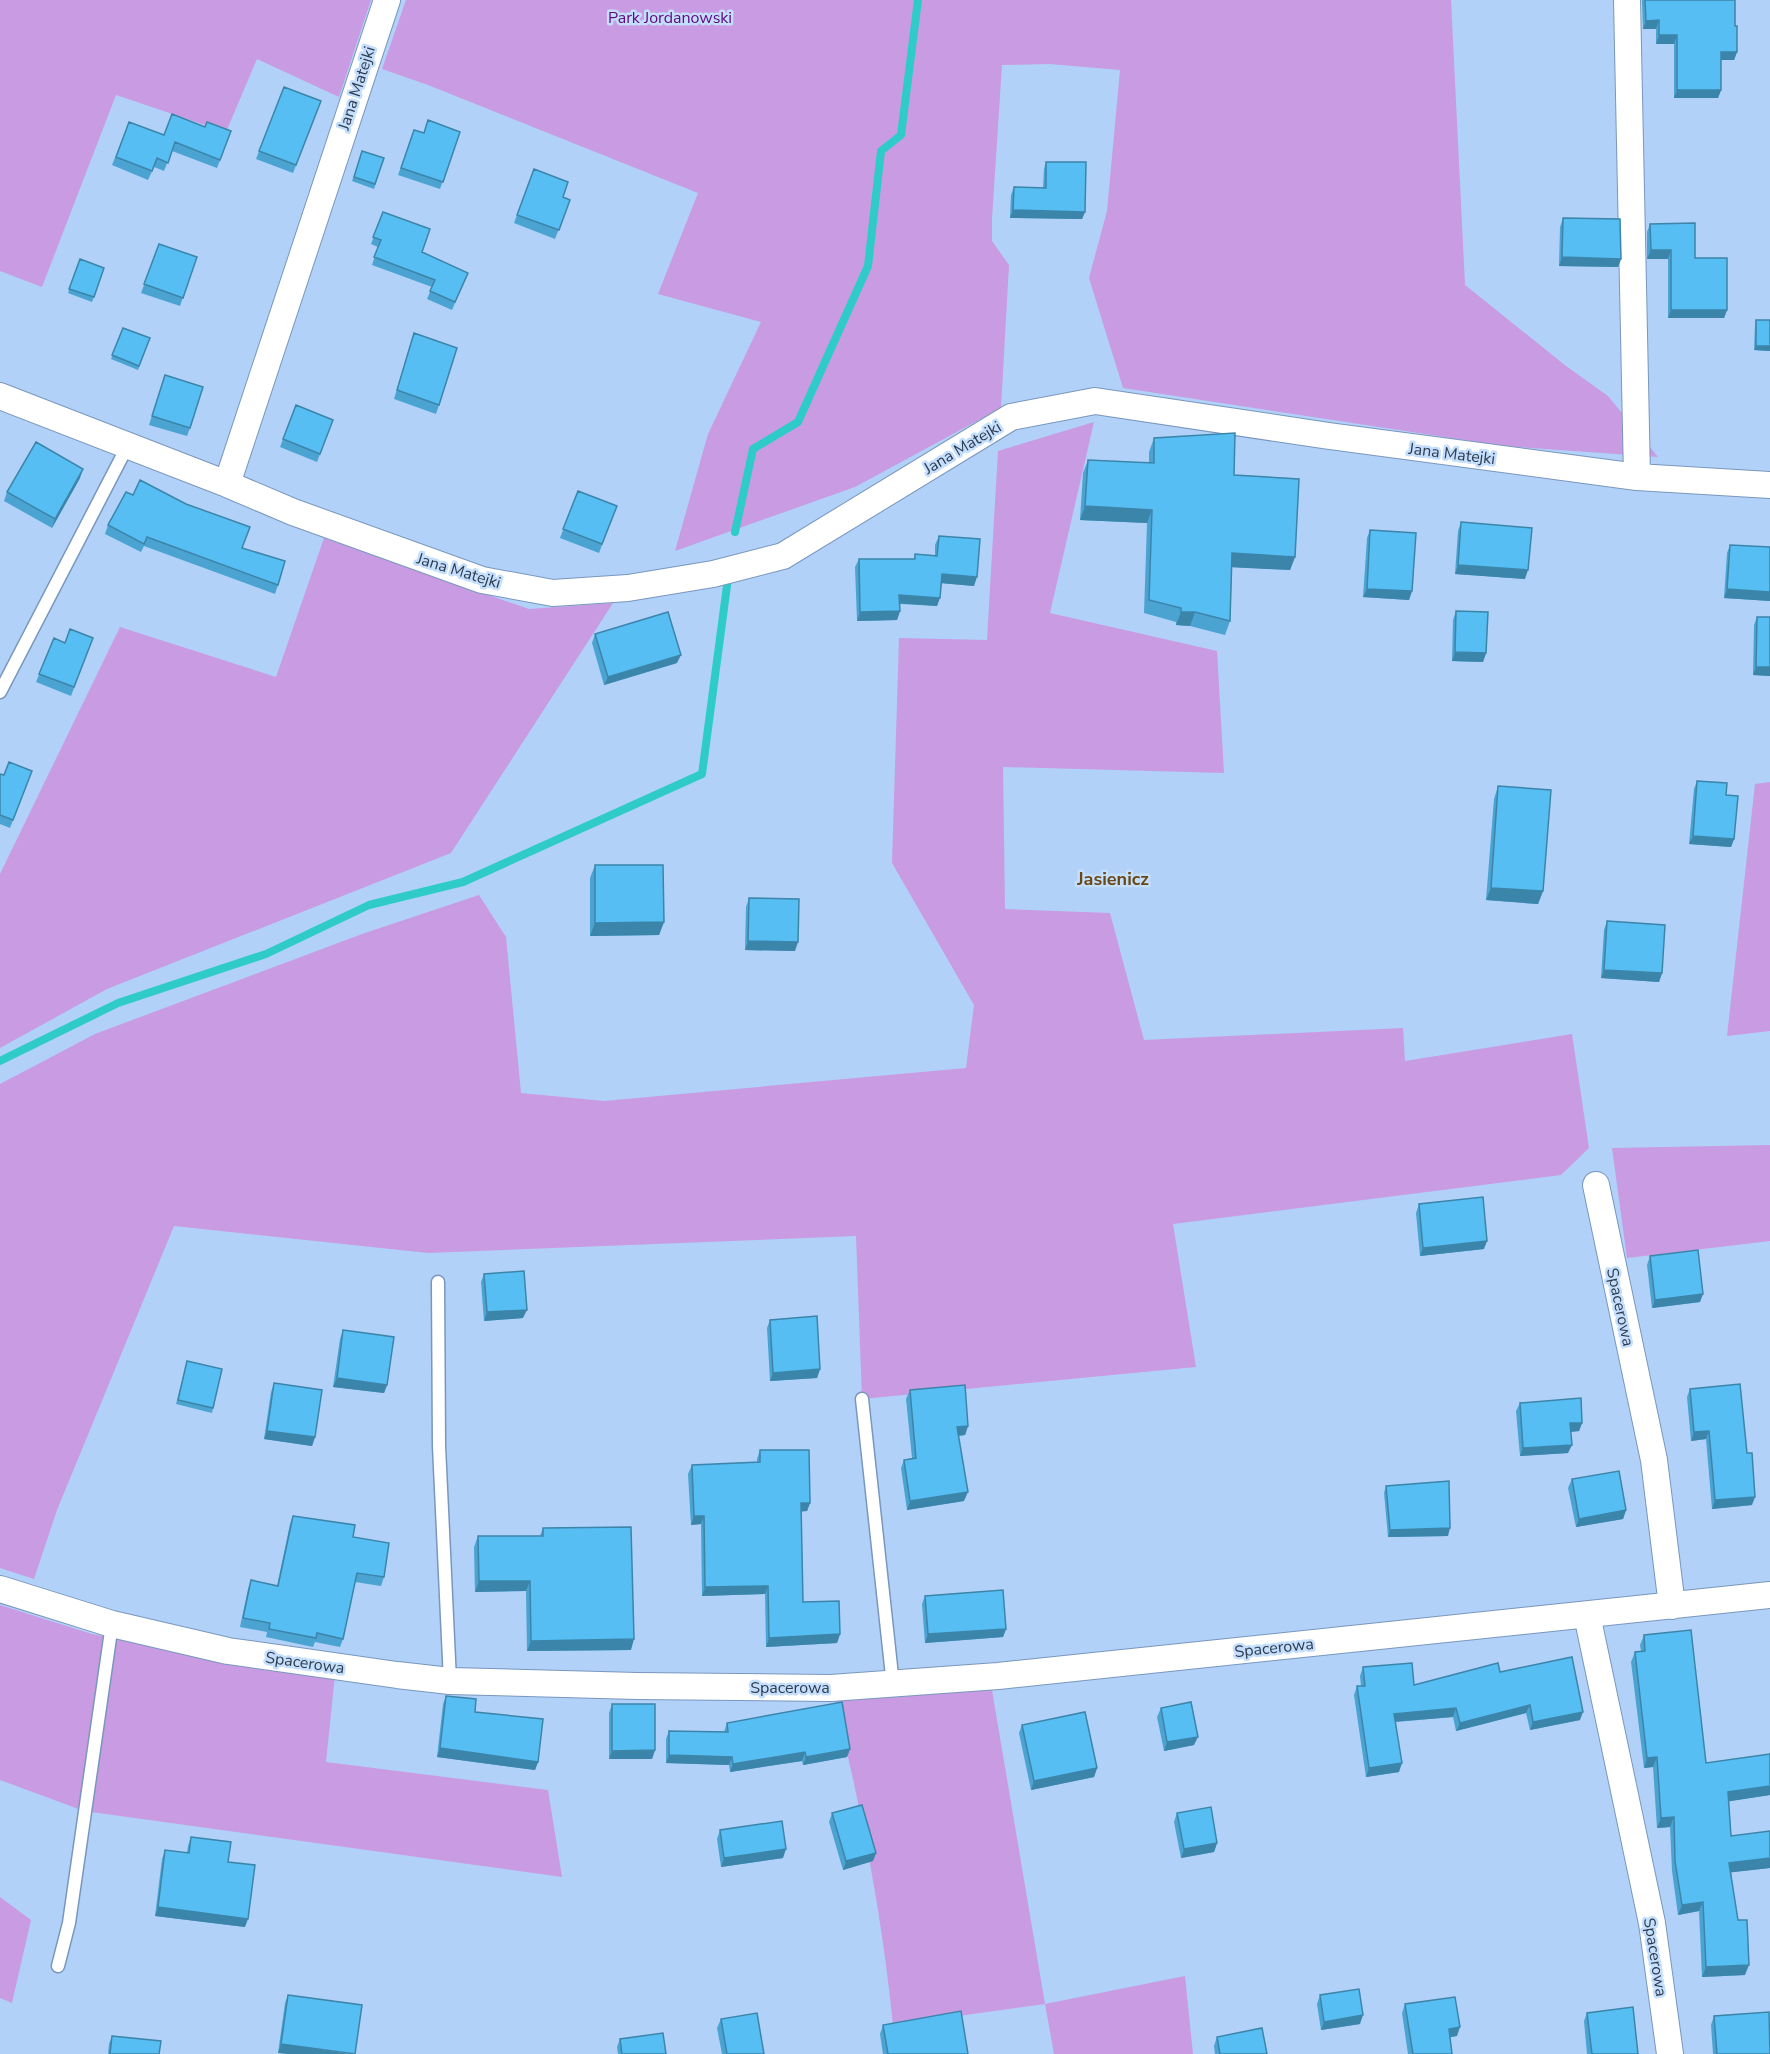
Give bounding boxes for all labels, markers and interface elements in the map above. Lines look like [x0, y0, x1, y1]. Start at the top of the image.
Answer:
park label: Park Jordanowski [608, 7, 732, 29]
street label: Jana Matejki [333, 44, 381, 134]
street label: Jana Matejki [919, 416, 1005, 480]
street label: Jana Matejki [1406, 438, 1496, 470]
street label: Jana Matejki [413, 547, 504, 594]
district label: Jasienicz [1076, 867, 1149, 891]
street label: Spacerowa [1601, 1266, 1639, 1348]
street label: Spacerowa [1233, 1633, 1315, 1663]
street label: Spacerowa [264, 1647, 346, 1679]
street label: Spacerowa [750, 1677, 830, 1699]
street label: Spacerowa [1638, 1916, 1672, 1998]

